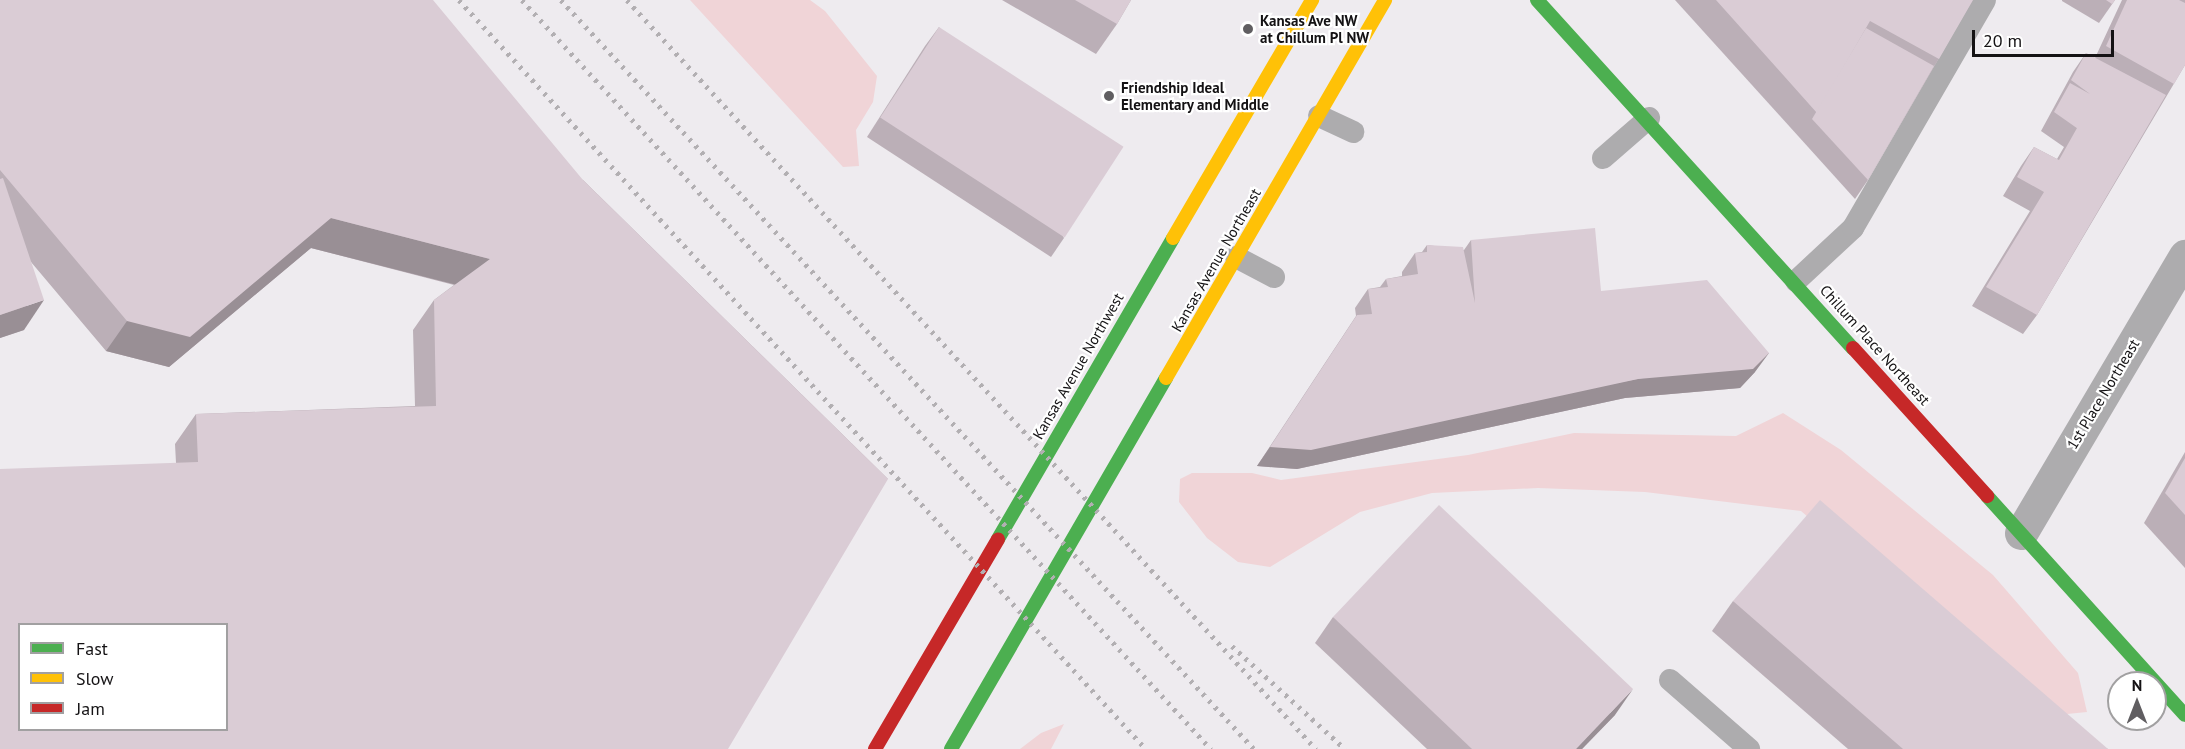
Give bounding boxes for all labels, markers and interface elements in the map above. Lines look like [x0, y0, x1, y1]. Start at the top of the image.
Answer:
place label: Kansas Ave NW at Chillum Pl NW [1260, 11, 1369, 46]
scale bar [1975, 18, 2118, 56]
marker: Kansas Ave NW at Chillum Pl NW [1241, 22, 1255, 36]
text: 20 m [1983, 29, 2022, 52]
place label: Friendship Ideal Elementary and Middle [1121, 78, 1269, 113]
marker: Friendship Ideal Elementary and Middle [1102, 89, 1116, 103]
street label: Kansas Avenue Northeast [1168, 185, 1264, 335]
street label: Chillum Place Northeast [1816, 281, 1934, 409]
street label: Kansas Avenue Northwest [1029, 290, 1127, 442]
street label: 1st Place Northeast [2063, 336, 2143, 452]
legend [18, 623, 228, 731]
text: Fast [76, 637, 108, 660]
text: Slow [76, 667, 114, 690]
north arrow [2107, 671, 2167, 731]
text: N [2132, 675, 2142, 695]
text: Jam [76, 697, 105, 720]

